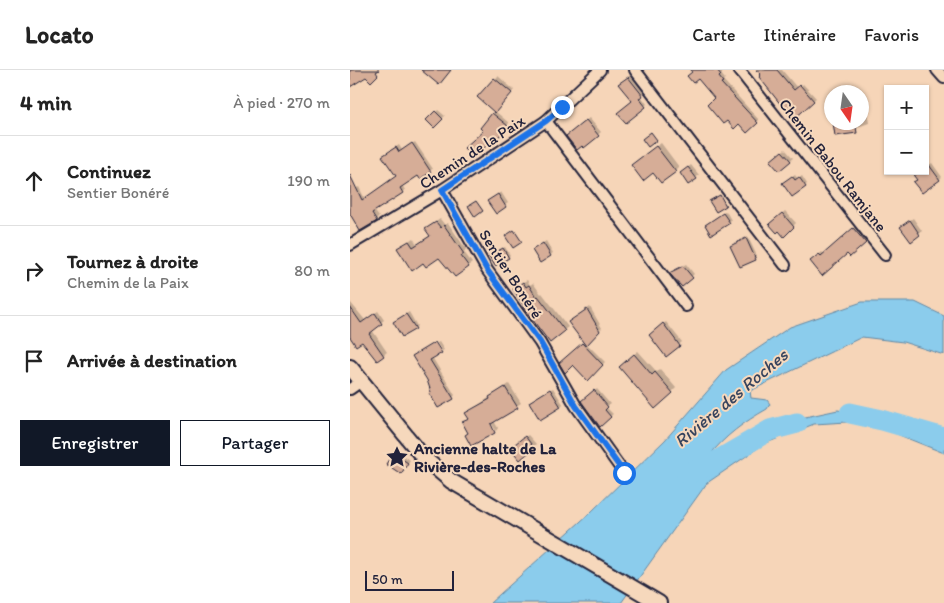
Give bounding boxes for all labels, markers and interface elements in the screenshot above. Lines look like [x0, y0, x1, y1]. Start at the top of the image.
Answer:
text: Locato [25, 20, 94, 49]
text: Carte [692, 24, 736, 46]
text: Itinéraire [764, 24, 836, 46]
text: Favoris [864, 24, 919, 46]
north arrow [824, 85, 869, 130]
map controls [884, 85, 929, 175]
button: + [884, 85, 929, 130]
text: 4 min [20, 90, 72, 115]
text: À pied · 270 m [233, 93, 330, 112]
street label: Chemin Babou Ramjane [775, 95, 891, 235]
route end [551, 96, 574, 119]
street label: Chemin de la Paix [416, 111, 528, 193]
button: − [884, 130, 929, 175]
text: Continuez [67, 160, 151, 183]
icon: ahead [20, 167, 48, 195]
text: 190 m [287, 171, 330, 190]
text: Sentier Bonéré [67, 183, 169, 202]
street label: Sentier Bonéré [475, 226, 547, 322]
text: Tournez à droite [67, 250, 199, 273]
icon: right [20, 257, 48, 285]
text: 80 m [294, 261, 330, 280]
text: Chemin de la Paix [67, 273, 189, 292]
water label: Rivière des Roches [670, 343, 793, 452]
icon: arrive [20, 347, 48, 375]
text: Arrivée à destination [67, 349, 237, 372]
button: Enregistrer [20, 420, 170, 466]
button: Partager [180, 420, 330, 466]
place label: Ancienne halte de La Rivière-des-Roches [413, 439, 557, 476]
place icon: Ancienne halte de La Rivière-des-Roches [384, 444, 410, 470]
route start [613, 462, 636, 485]
scale bar [365, 568, 454, 591]
text: 50 m [372, 571, 403, 588]

